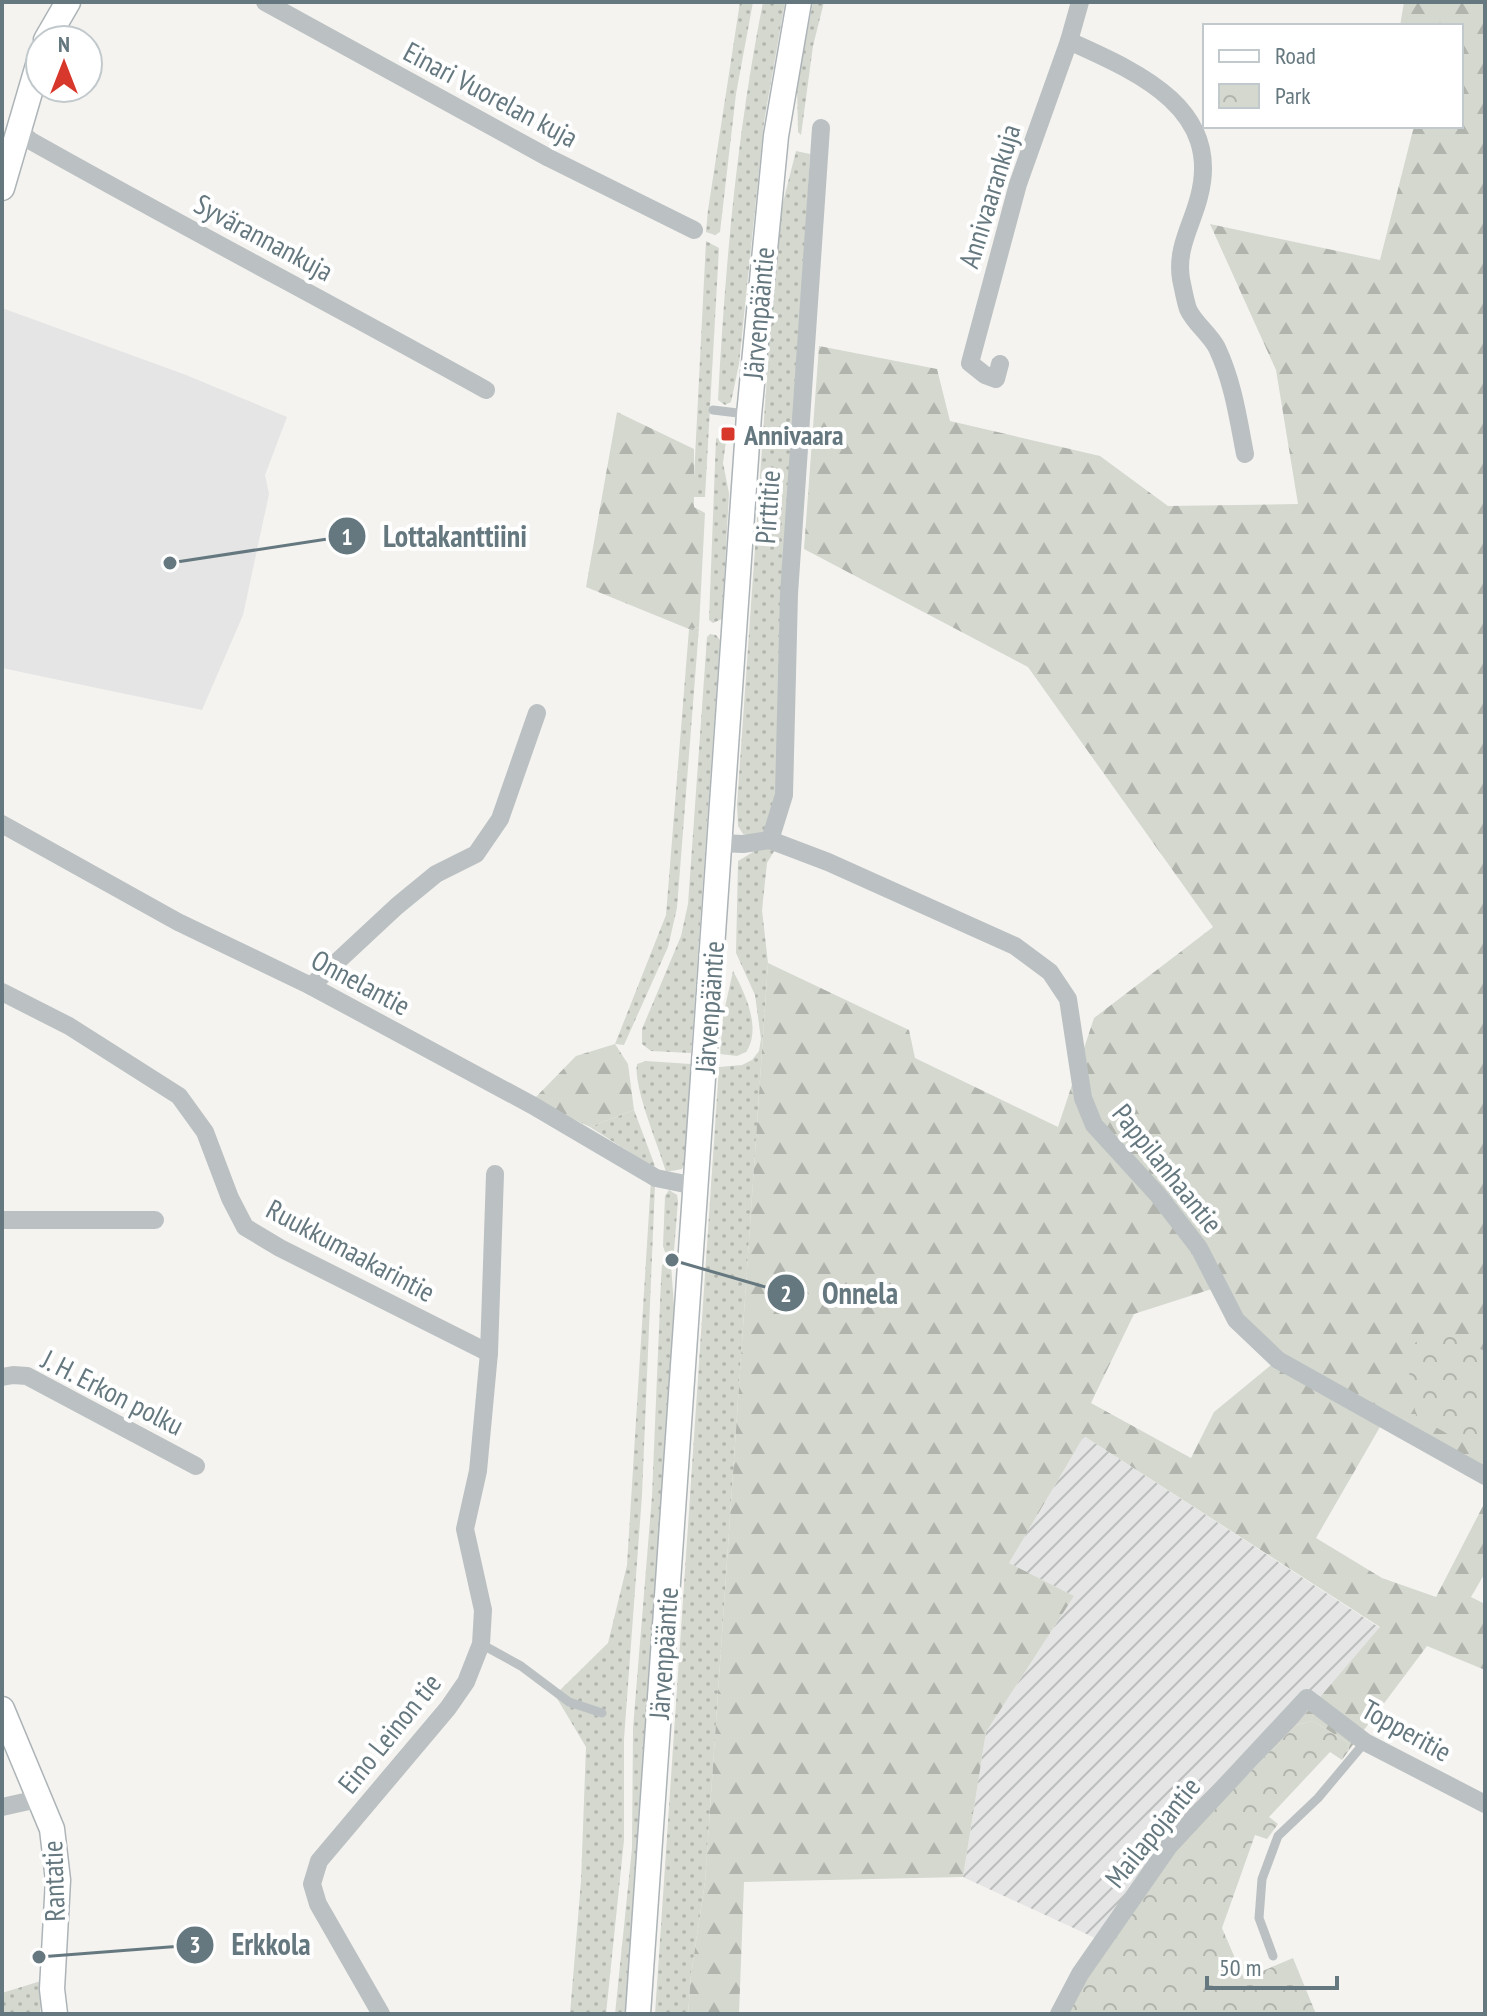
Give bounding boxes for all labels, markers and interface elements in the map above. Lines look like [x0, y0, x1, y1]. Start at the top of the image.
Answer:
north arrow [24, 24, 104, 104]
legend [1203, 24, 1463, 128]
text: N [58, 30, 70, 58]
street label: Einari Vuorelan kuja [398, 33, 584, 155]
text: Road [1275, 40, 1316, 71]
text: Park [1275, 80, 1311, 111]
street label: Annivaarankuja [950, 120, 1028, 272]
street label: Syvärannankuja [188, 185, 340, 289]
street label: Järvenpääntie [734, 245, 782, 382]
place label: Annivaara [743, 416, 844, 453]
marker: Annivaara [719, 425, 737, 443]
street label: Pirttitie [746, 469, 788, 545]
callout: Lottakanttiini [327, 509, 543, 563]
text: Lottakanttiini [383, 516, 527, 555]
text: 1 [341, 521, 353, 552]
street label: Järvenpääntie [686, 940, 732, 1075]
street label: Onnelantie [305, 941, 417, 1023]
street label: Pappilanhaantie [1105, 1096, 1231, 1240]
street label: Ruukkumaakarintie [260, 1190, 442, 1310]
callout: Onnela [766, 1266, 914, 1320]
text: Onnela [822, 1273, 898, 1312]
text: 2 [780, 1278, 792, 1309]
street label: J. H. Erkon polku [35, 1340, 190, 1444]
street label: Järvenpääntie [640, 1586, 686, 1721]
street label: Eino Leinon tie [329, 1665, 449, 1801]
street label: Topperitie [1356, 1690, 1458, 1770]
street label: Mailapojantie [1096, 1769, 1208, 1895]
street label: Rantatie [33, 1840, 73, 1922]
callout: Erkkola [175, 1918, 326, 1972]
text: Erkkola [231, 1924, 311, 1963]
text: 3 [189, 1929, 201, 1960]
scale bar [1207, 1940, 1337, 1990]
text: 50 m [1219, 1952, 1261, 1983]

